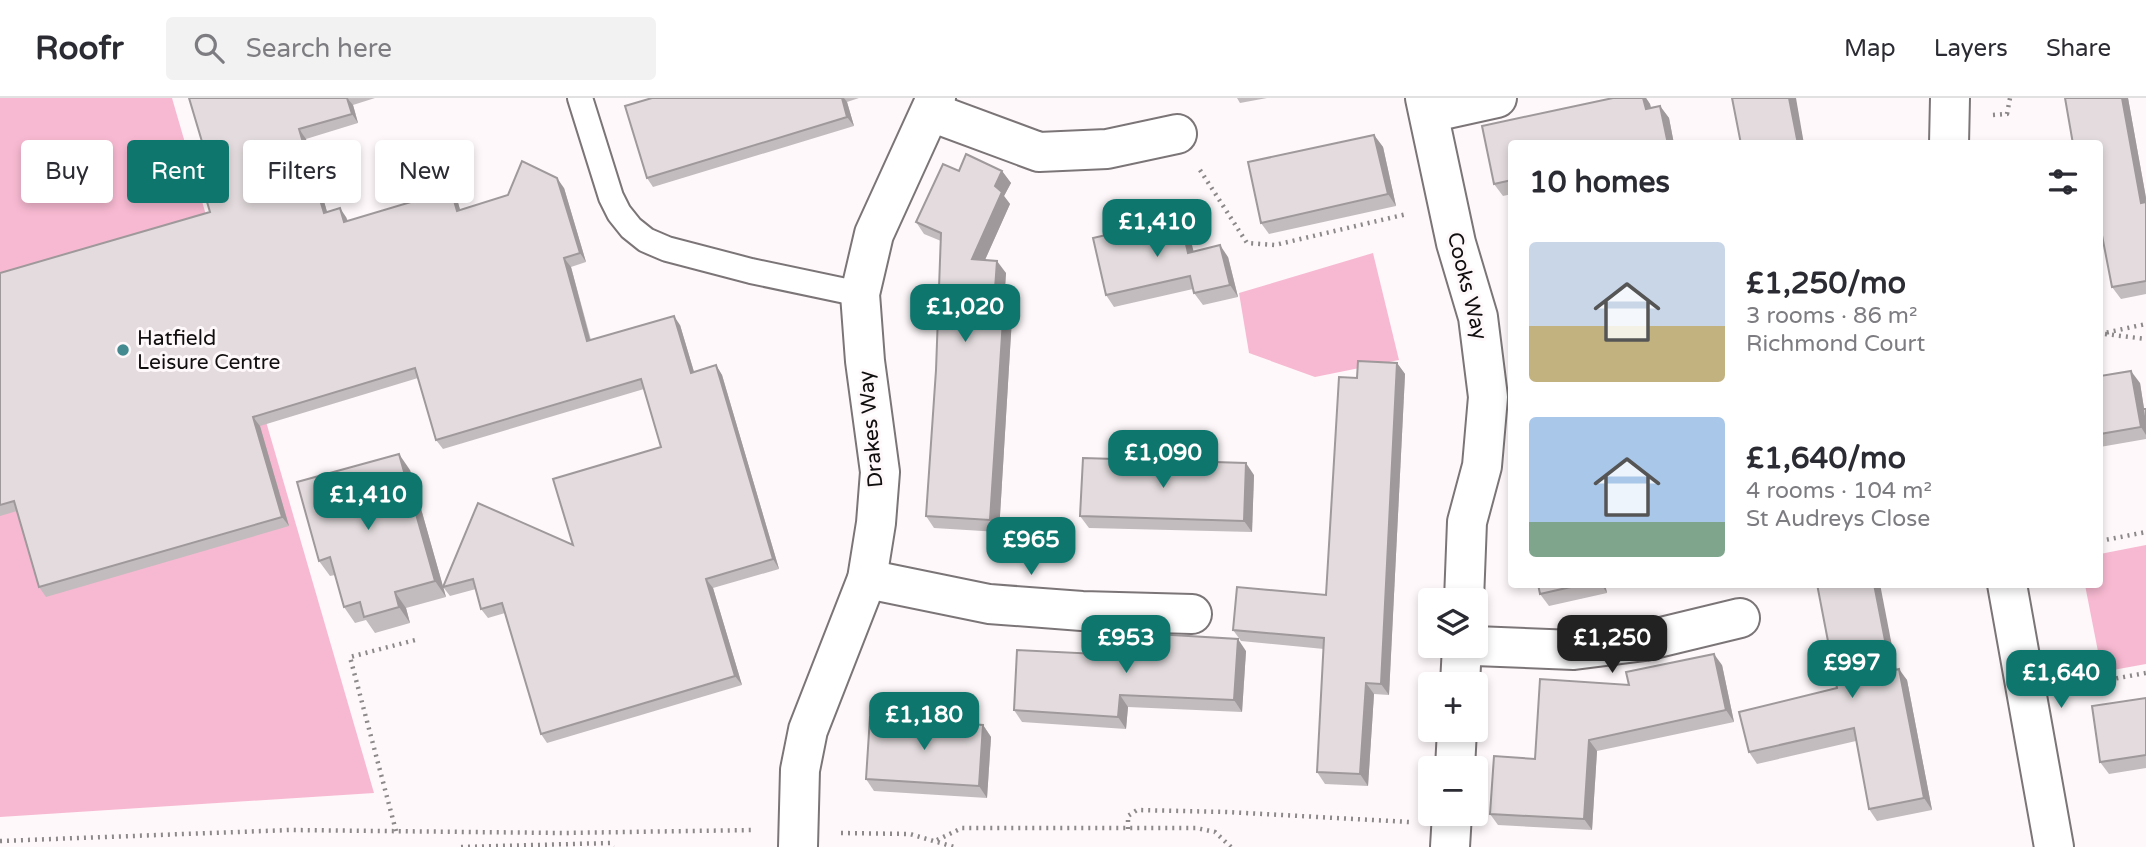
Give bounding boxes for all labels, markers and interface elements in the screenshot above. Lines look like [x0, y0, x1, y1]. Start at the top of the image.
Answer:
search box [166, 17, 656, 80]
text: Roofr [35, 29, 124, 68]
icon: search [190, 29, 228, 67]
text: Search here [246, 33, 392, 64]
text: Map [1844, 34, 1896, 63]
text: Layers [1934, 34, 2008, 63]
text: Share [2046, 34, 2111, 63]
chip: Buy [21, 140, 113, 203]
chip: Rent [127, 140, 229, 203]
chip: Filters [243, 140, 361, 203]
chip: New [375, 140, 474, 203]
icon: filters [2044, 163, 2082, 201]
text: 10 homes [1529, 164, 1670, 201]
pin: £1,410 [1100, 200, 1214, 259]
text: £1,410 [1118, 208, 1196, 236]
street label: Cooks Way [1442, 230, 1492, 342]
text: £1,250/mo [1746, 265, 1906, 302]
icon: home [1585, 270, 1669, 354]
pin: £1,020 [908, 285, 1022, 344]
text: £1,020 [926, 293, 1004, 321]
text: 3 rooms · 86 m² [1746, 302, 1917, 330]
place label: Hatfield Leisure Centre [137, 326, 281, 375]
text: Richmond Court [1746, 330, 1925, 358]
marker: Hatfield Leisure Centre [115, 342, 131, 358]
street label: Drakes Way [853, 369, 889, 489]
pin: £1,090 [1106, 430, 1220, 490]
text: £1,090 [1124, 439, 1202, 467]
text: £1,640/mo [1746, 440, 1906, 477]
icon: home [1585, 445, 1669, 529]
pin: £1,410 [311, 472, 425, 532]
text: 4 rooms · 104 m² [1746, 477, 1932, 505]
text: £1,410 [329, 481, 407, 509]
text: St Audreys Close [1746, 505, 1930, 533]
pin: £965 [990, 518, 1072, 577]
text: £965 [1002, 526, 1060, 554]
map controls [1418, 588, 1488, 826]
button: layers [1418, 588, 1488, 658]
pin: £953 [1085, 616, 1167, 675]
pin: £1,250 [1555, 616, 1669, 675]
text: £953 [1097, 624, 1155, 652]
text: £1,250 [1573, 624, 1651, 652]
pin: £997 [1811, 640, 1893, 700]
text: £997 [1823, 649, 1881, 677]
pin: £1,640 [2004, 650, 2118, 710]
text: £1,640 [2022, 659, 2100, 687]
button: + [1418, 672, 1488, 742]
pin: £1,180 [867, 692, 981, 752]
text: £1,180 [885, 701, 963, 729]
button: − [1418, 756, 1488, 826]

